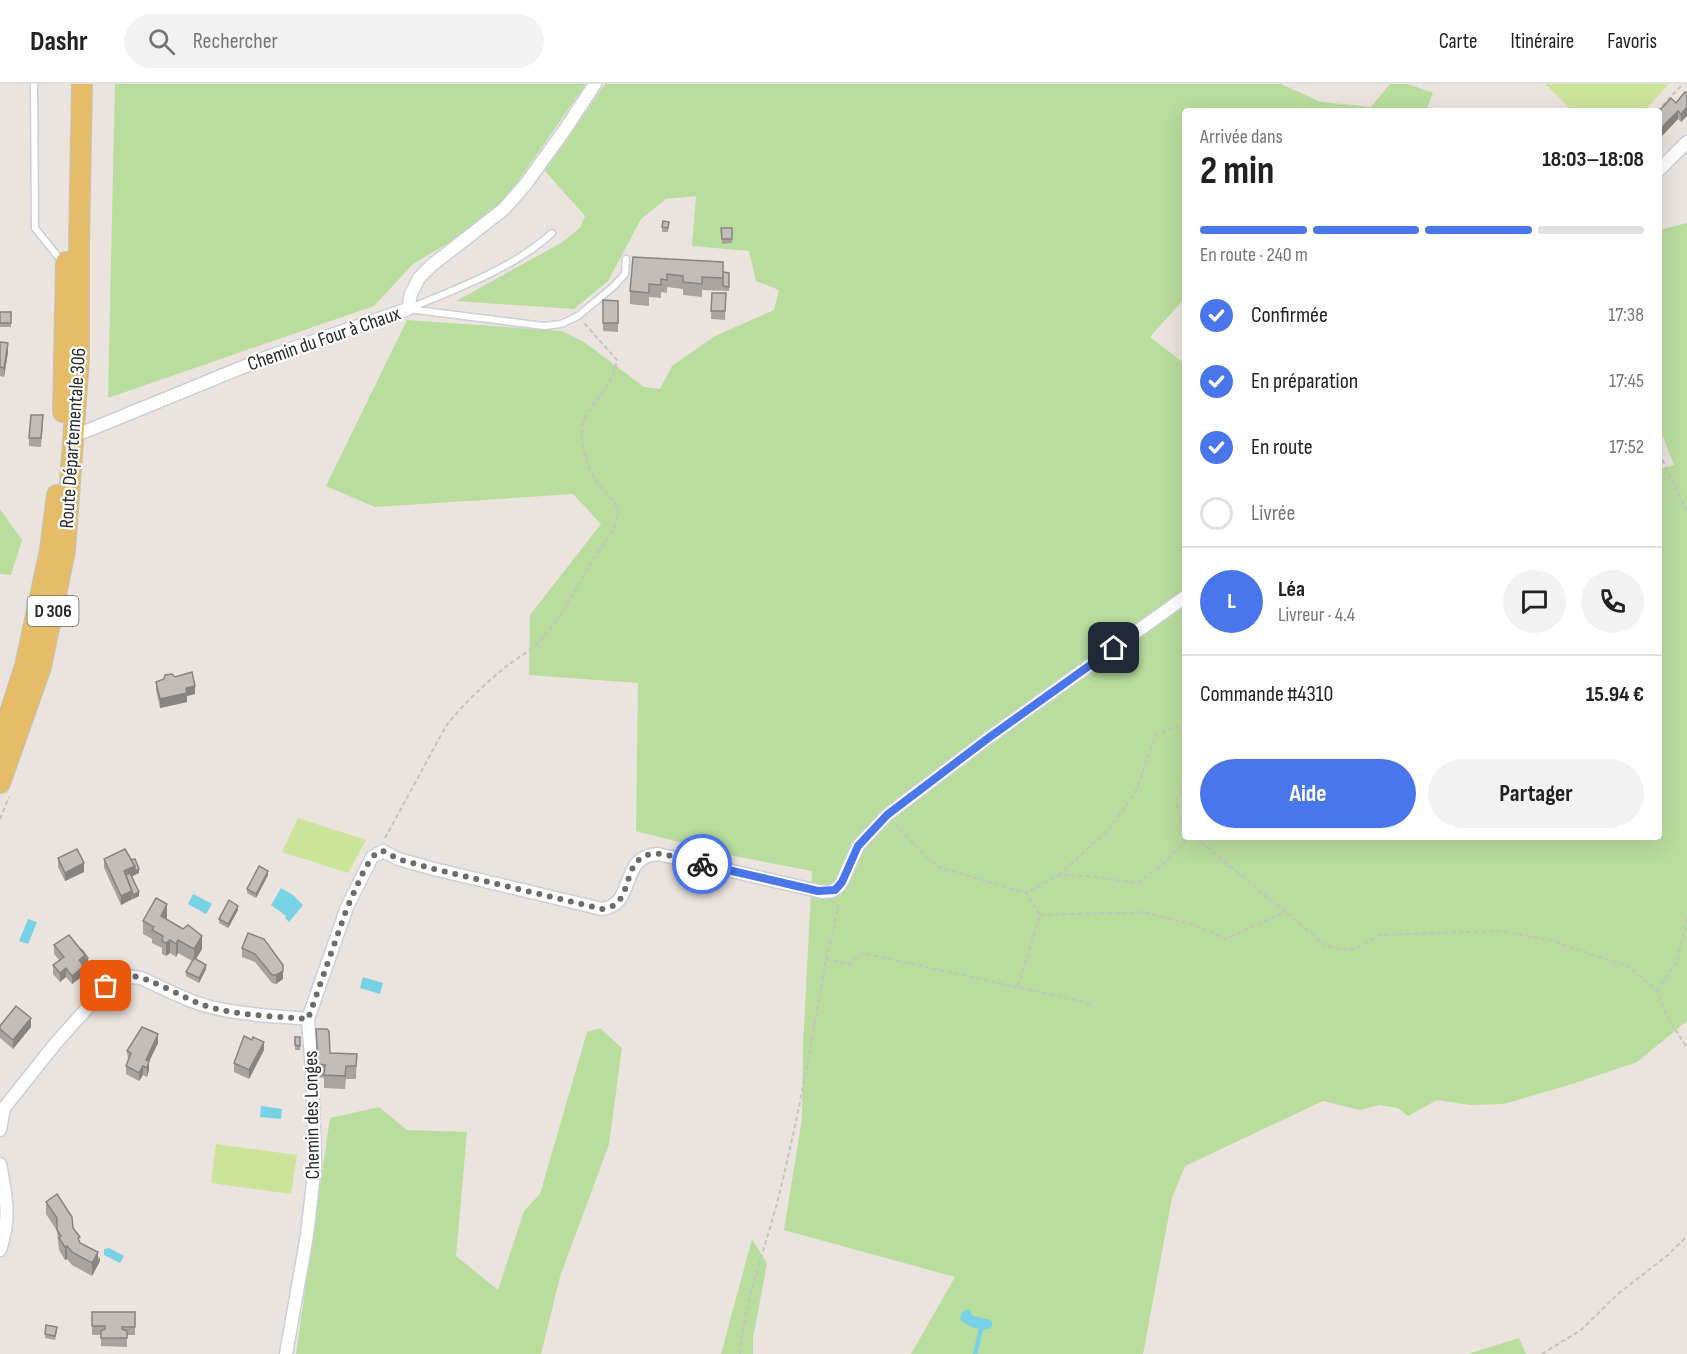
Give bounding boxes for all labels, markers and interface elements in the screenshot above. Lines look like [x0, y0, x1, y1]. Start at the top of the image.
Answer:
search box [124, 14, 544, 68]
text: Dashr [30, 25, 88, 58]
icon: search [145, 25, 178, 58]
text: Rechercher [193, 28, 278, 55]
text: Carte [1439, 29, 1478, 54]
text: Itinéraire [1511, 29, 1574, 54]
text: Favoris [1607, 29, 1657, 54]
text: Arrivée dans [1200, 125, 1283, 149]
text: 18:03–18:08 [1542, 146, 1644, 173]
text: 2 min [1200, 148, 1274, 195]
text: En route · 240 m [1200, 243, 1308, 267]
icon: check [1200, 299, 1233, 332]
street label: Chemin du Four à Chaux [244, 301, 404, 376]
text: Confirmée [1251, 302, 1328, 329]
text: 17:38 [1608, 303, 1644, 327]
street label: Route Départementale 306 [55, 347, 91, 529]
icon: check [1200, 365, 1233, 398]
text: En préparation [1251, 368, 1358, 395]
text: 17:45 [1609, 369, 1644, 393]
icon: check [1200, 431, 1233, 464]
text: En route [1251, 434, 1313, 461]
text: 17:52 [1609, 435, 1644, 459]
text: Livrée [1251, 500, 1295, 527]
button: chat [1503, 570, 1566, 633]
button: phone [1581, 570, 1644, 633]
text: Léa [1278, 576, 1305, 603]
text: L [1227, 588, 1236, 615]
road number: D 306 [28, 596, 78, 626]
text: Livreur · 4.4 [1278, 603, 1355, 627]
pin [1088, 622, 1139, 673]
icon: home [1097, 631, 1130, 664]
text: Commande #4310 [1200, 681, 1333, 708]
text: 15.94 € [1586, 681, 1644, 708]
button: Aide [1200, 759, 1416, 828]
button: Partager [1428, 759, 1644, 828]
courier [672, 834, 732, 894]
icon: bike [686, 848, 719, 881]
pin [80, 960, 131, 1011]
icon: bag [89, 969, 122, 1002]
street label: Chemin des Longes [299, 1051, 325, 1179]

